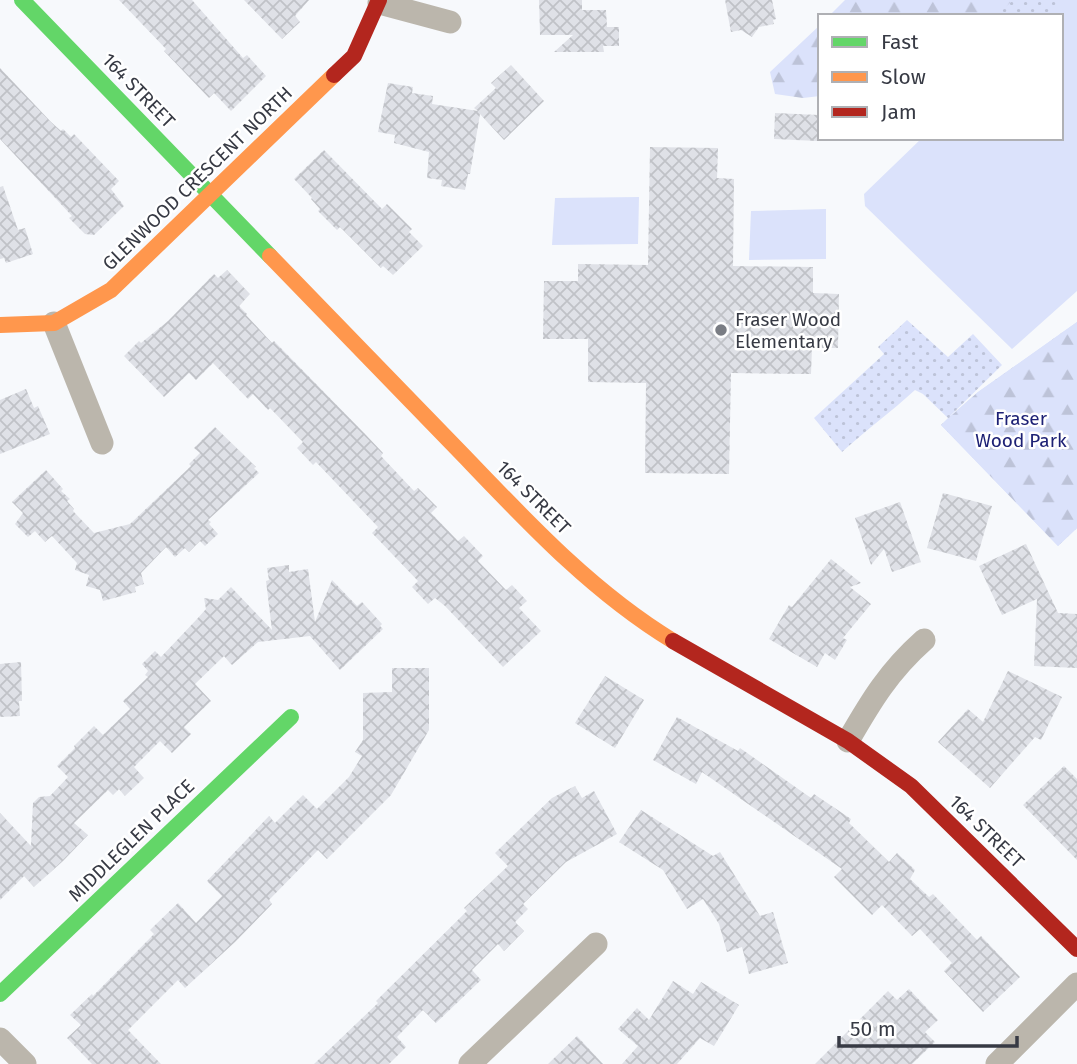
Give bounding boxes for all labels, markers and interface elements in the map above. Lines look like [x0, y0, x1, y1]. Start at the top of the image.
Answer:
legend [818, 14, 1063, 140]
text: Fast [881, 29, 919, 55]
street label: 164 STREET [97, 48, 180, 133]
text: Slow [881, 64, 926, 90]
street label: GLENWOOD CRESCENT NORTH [98, 82, 297, 275]
text: Jam [881, 99, 917, 125]
place label: Fraser Wood Elementary [735, 308, 841, 353]
marker: Fraser Wood Elementary [713, 322, 729, 338]
park label: Fraser Wood Park [975, 407, 1067, 452]
street label: 164 STREET [492, 456, 575, 539]
street label: MIDDLEGLEN PLACE [64, 774, 199, 906]
street label: 164 STREET [945, 790, 1029, 873]
scale bar [839, 1004, 1018, 1048]
text: 50 m [850, 1016, 896, 1042]

